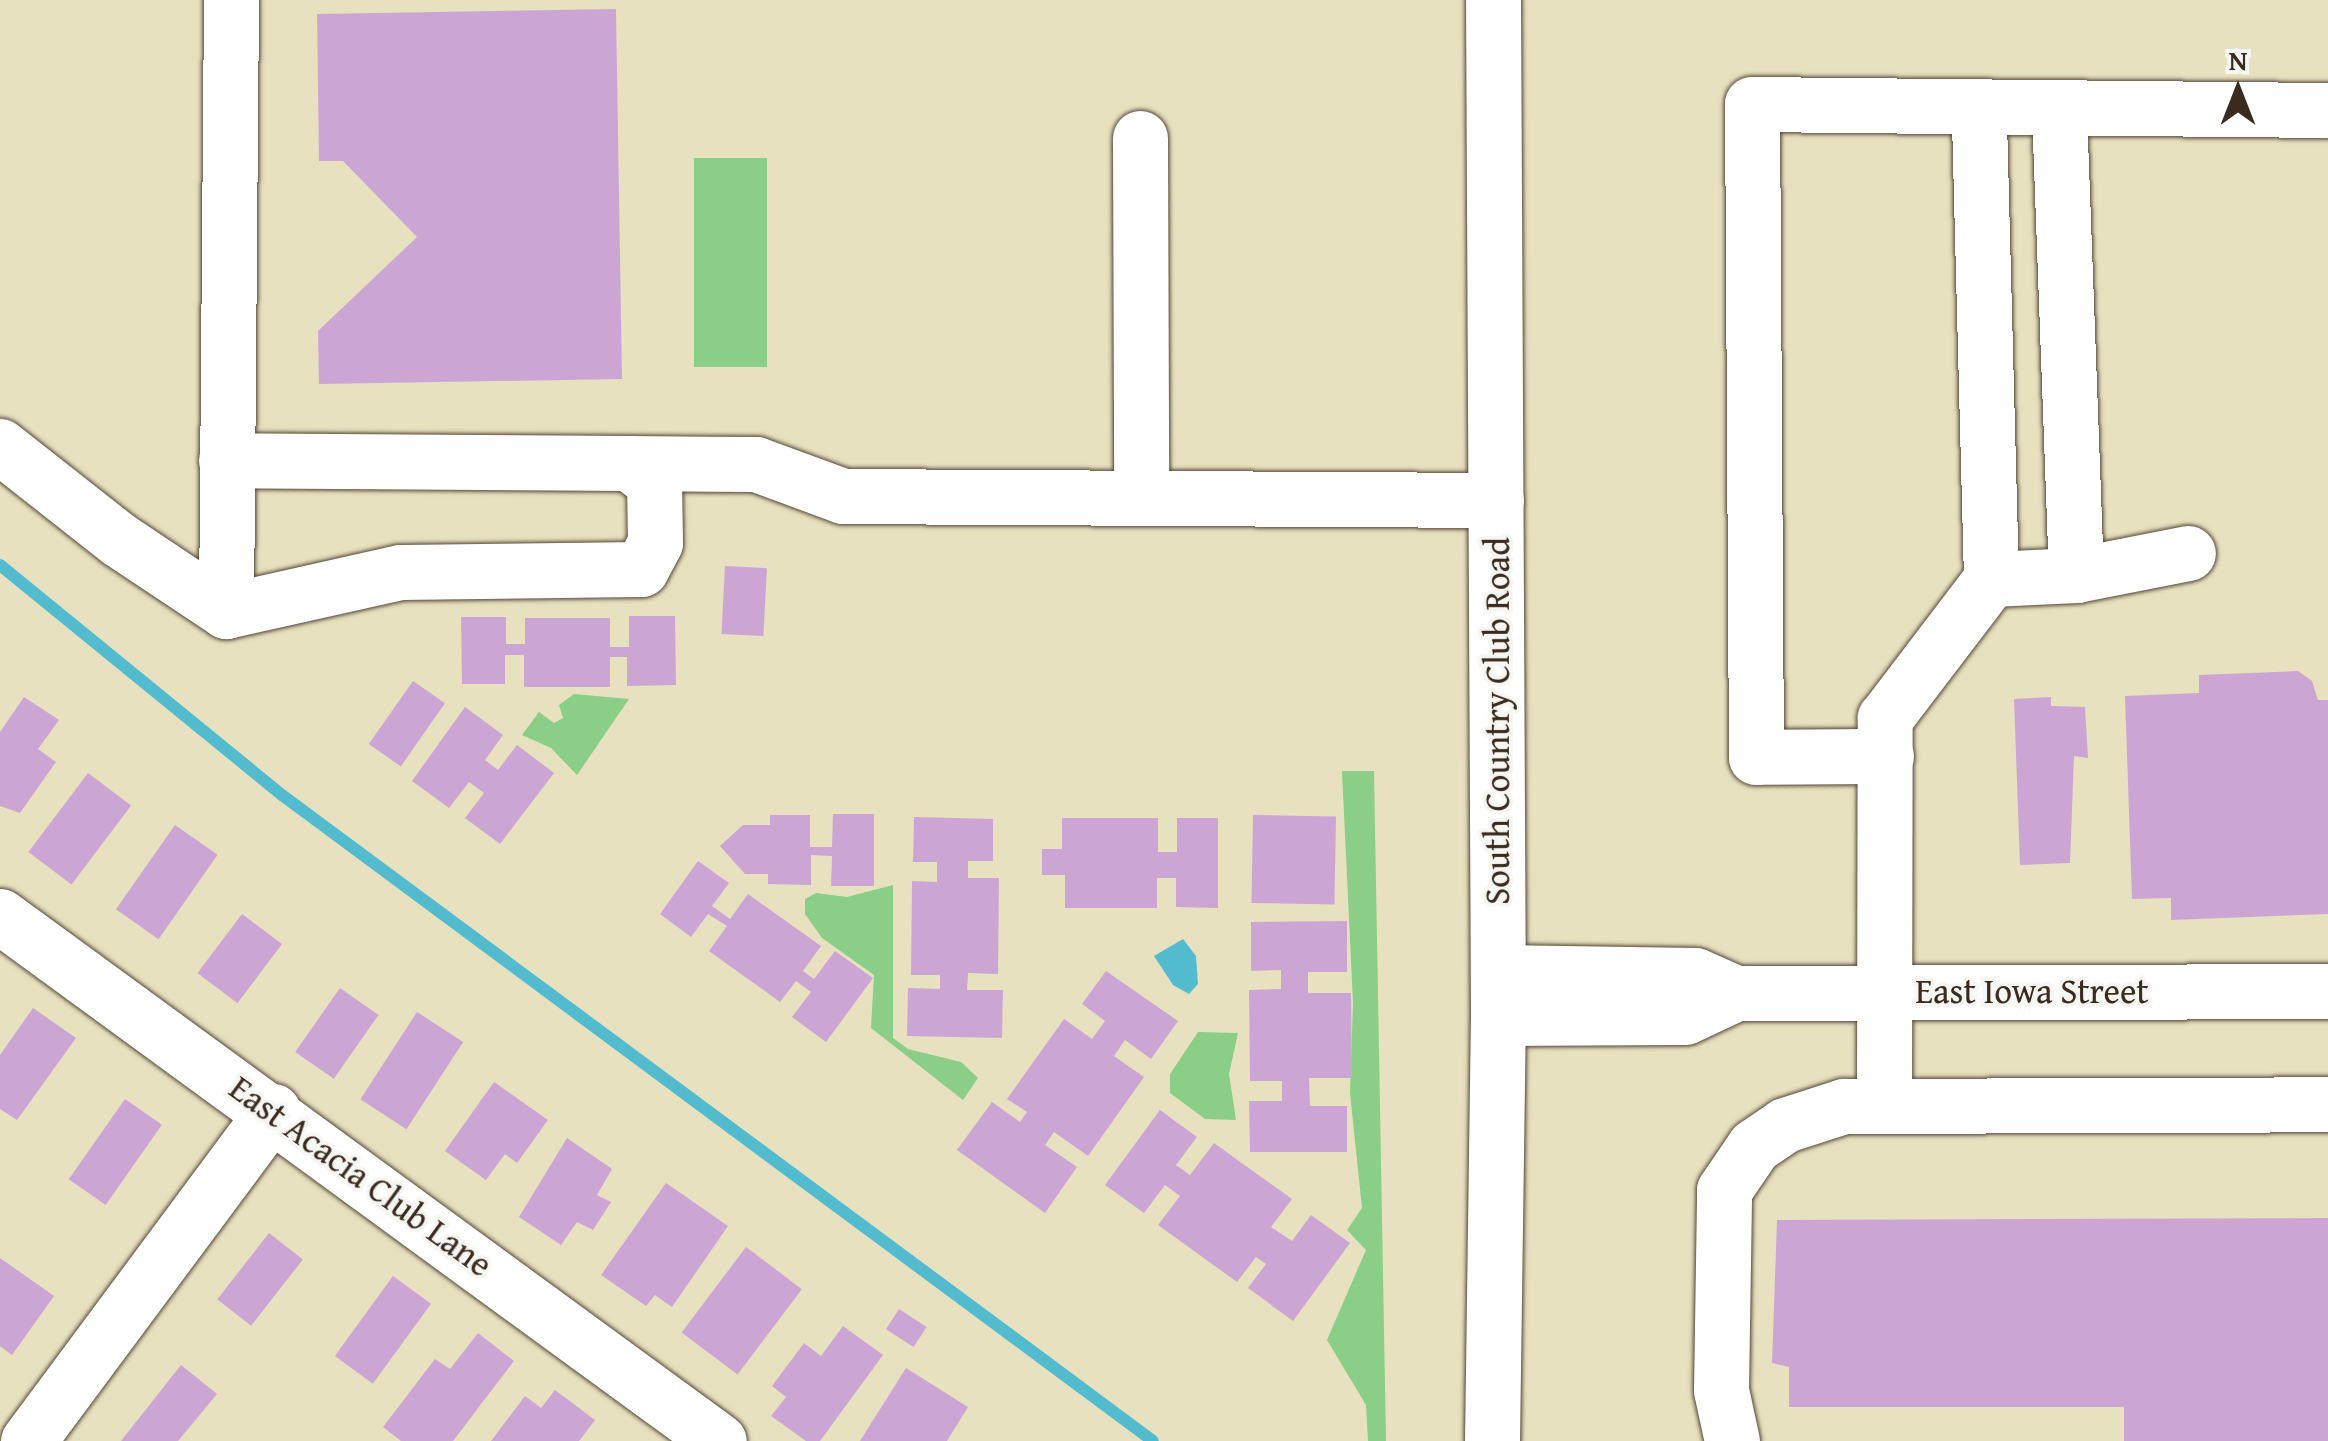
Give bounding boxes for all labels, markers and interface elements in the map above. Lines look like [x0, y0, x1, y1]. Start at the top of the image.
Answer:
text: N [2229, 39, 2247, 80]
north arrow [2188, 40, 2288, 140]
street label: South Country Club Road [1476, 537, 1518, 905]
street label: East Iowa Street [1915, 970, 2149, 1012]
street label: East Acacia Club Lane [221, 1067, 501, 1285]

